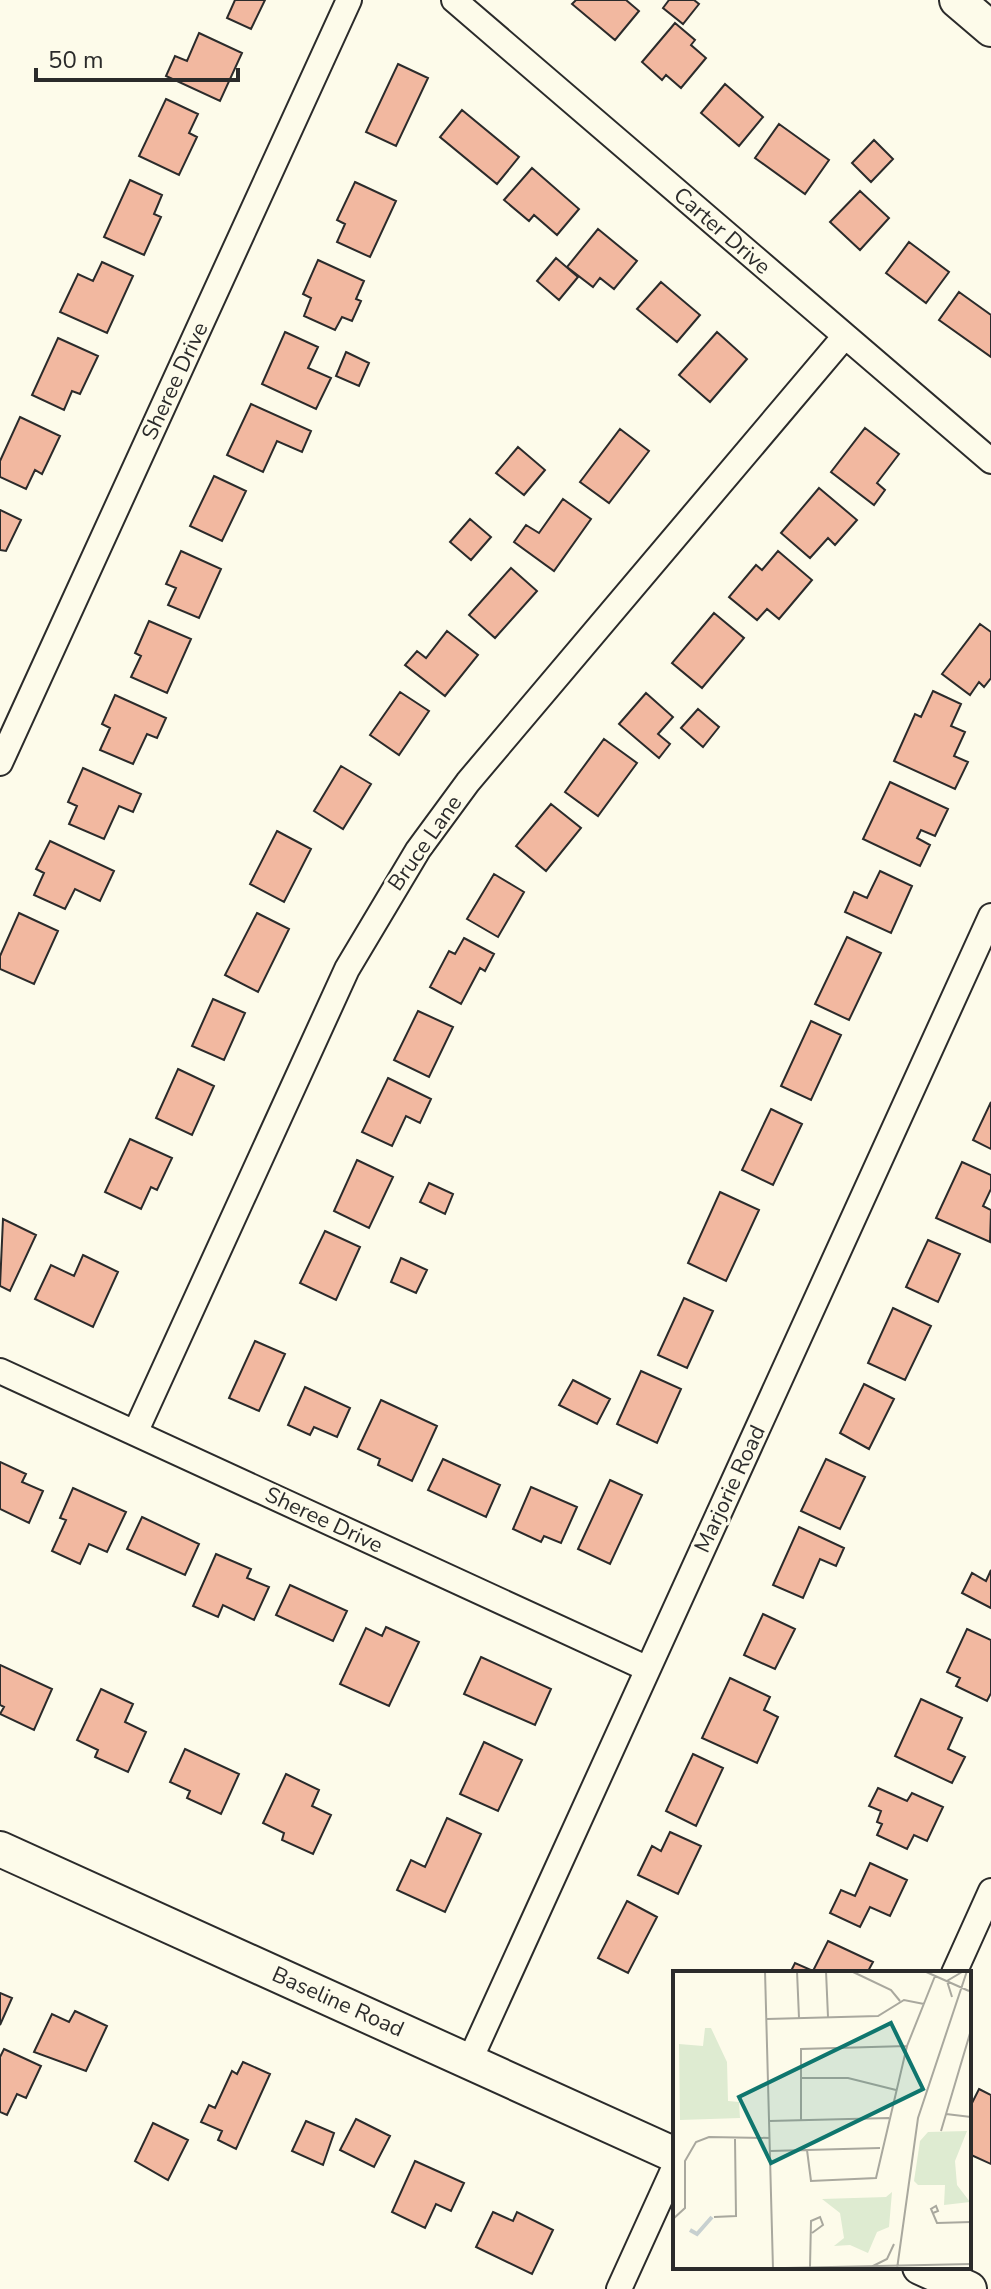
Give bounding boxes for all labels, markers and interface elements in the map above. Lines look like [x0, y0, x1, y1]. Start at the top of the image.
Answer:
scale bar [36, 32, 238, 82]
text: 50 m [48, 44, 104, 76]
street label: Carter Drive [667, 180, 777, 282]
street label: Sheree Drive [135, 317, 215, 445]
street label: Bruce Lane [381, 789, 469, 897]
street label: Marjorie Road [687, 1420, 773, 1558]
street label: Sheree Drive [260, 1480, 388, 1560]
street label: Baseline Road [267, 1960, 409, 2044]
inset map [673, 1971, 971, 2269]

